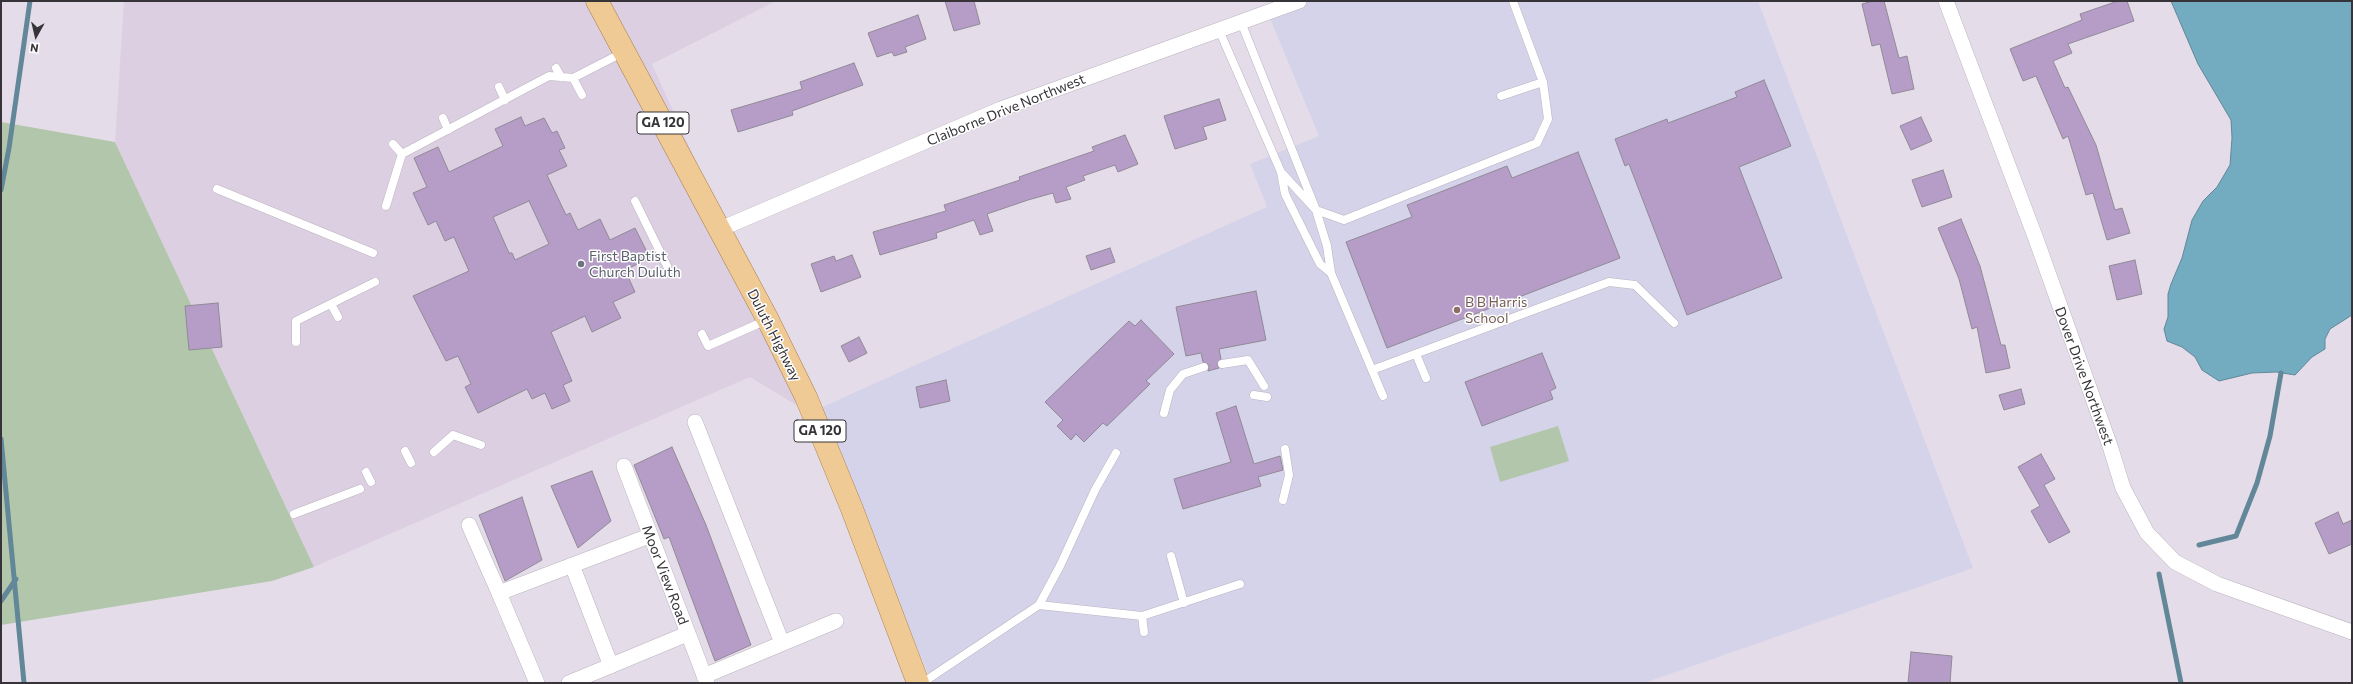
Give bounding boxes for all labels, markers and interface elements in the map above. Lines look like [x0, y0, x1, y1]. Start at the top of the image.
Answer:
north arrow [16, 16, 56, 56]
text: N [29, 41, 39, 55]
street label: Claiborne Drive Northwest [924, 70, 1088, 150]
road number: GA 120 [637, 112, 689, 134]
place label: First Baptist Church Duluth [589, 248, 681, 280]
marker: First Baptist Church Duluth [576, 259, 586, 269]
street label: Duluth Highway [744, 286, 804, 384]
place label: B B Harris School [1465, 294, 1527, 326]
marker: B B Harris School [1452, 305, 1462, 315]
street label: Dover Drive Northwest [2051, 305, 2117, 447]
road number: GA 120 [794, 420, 846, 442]
street label: Moor View Road [638, 523, 692, 627]

